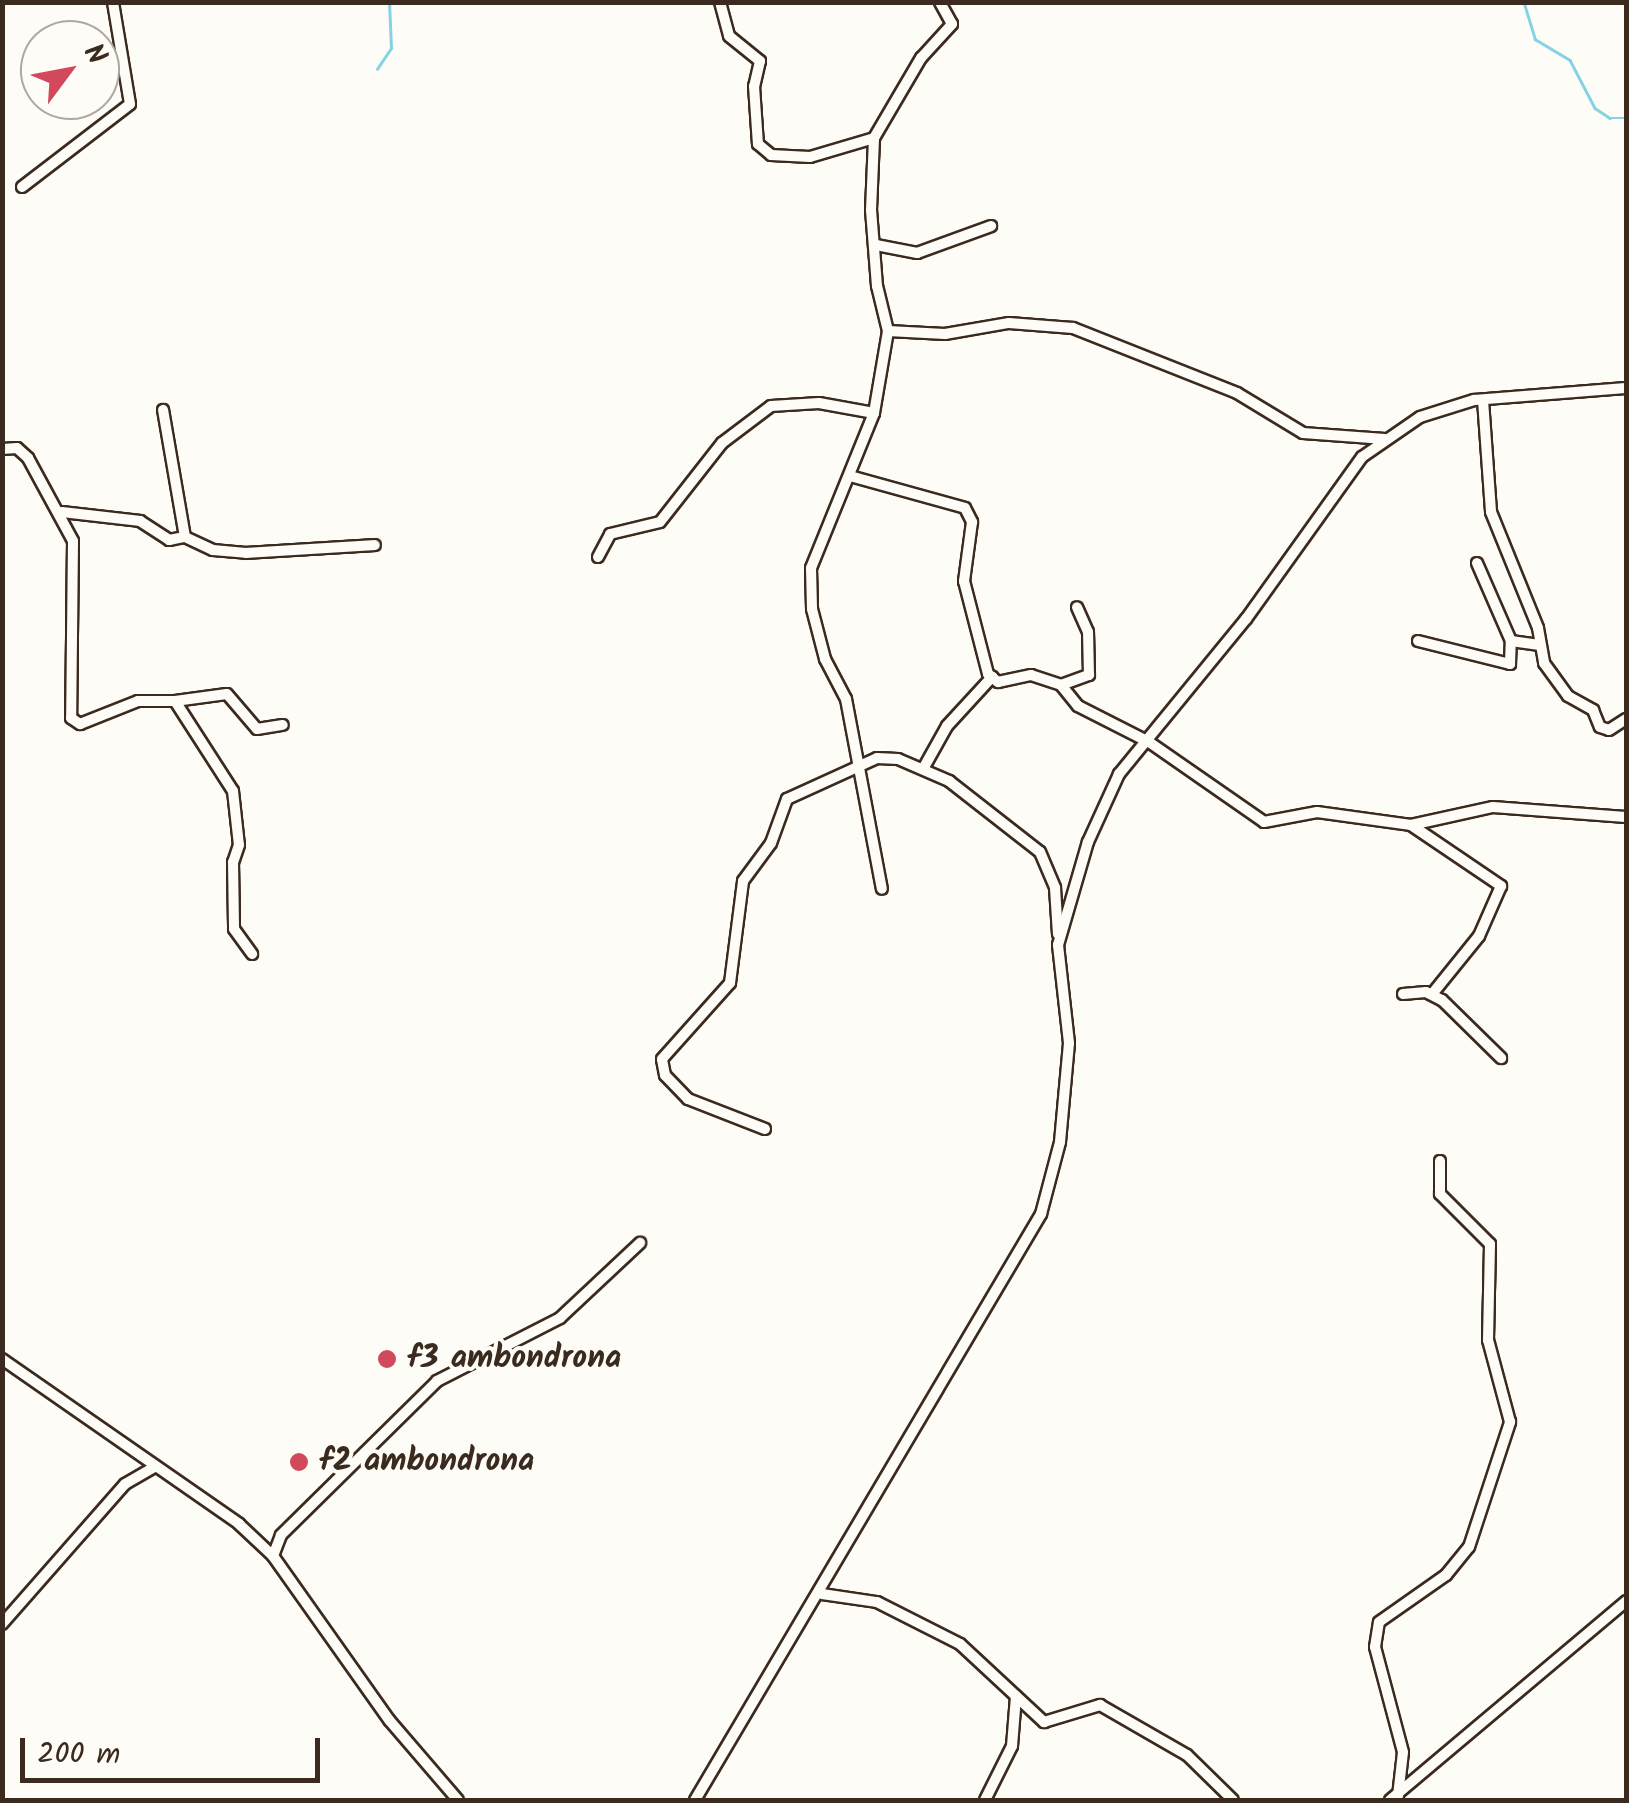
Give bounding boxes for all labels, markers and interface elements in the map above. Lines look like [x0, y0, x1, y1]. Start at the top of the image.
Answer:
north arrow [20, 20, 120, 120]
text: N [70, 35, 118, 74]
place label: f3 ambondrona [407, 1340, 621, 1378]
marker: f3 ambondrona [376, 1348, 398, 1370]
place label: f2 ambondrona [319, 1443, 534, 1481]
marker: f2 ambondrona [288, 1451, 310, 1473]
scale bar [25, 1718, 325, 1780]
text: 200 m [37, 1731, 120, 1779]

